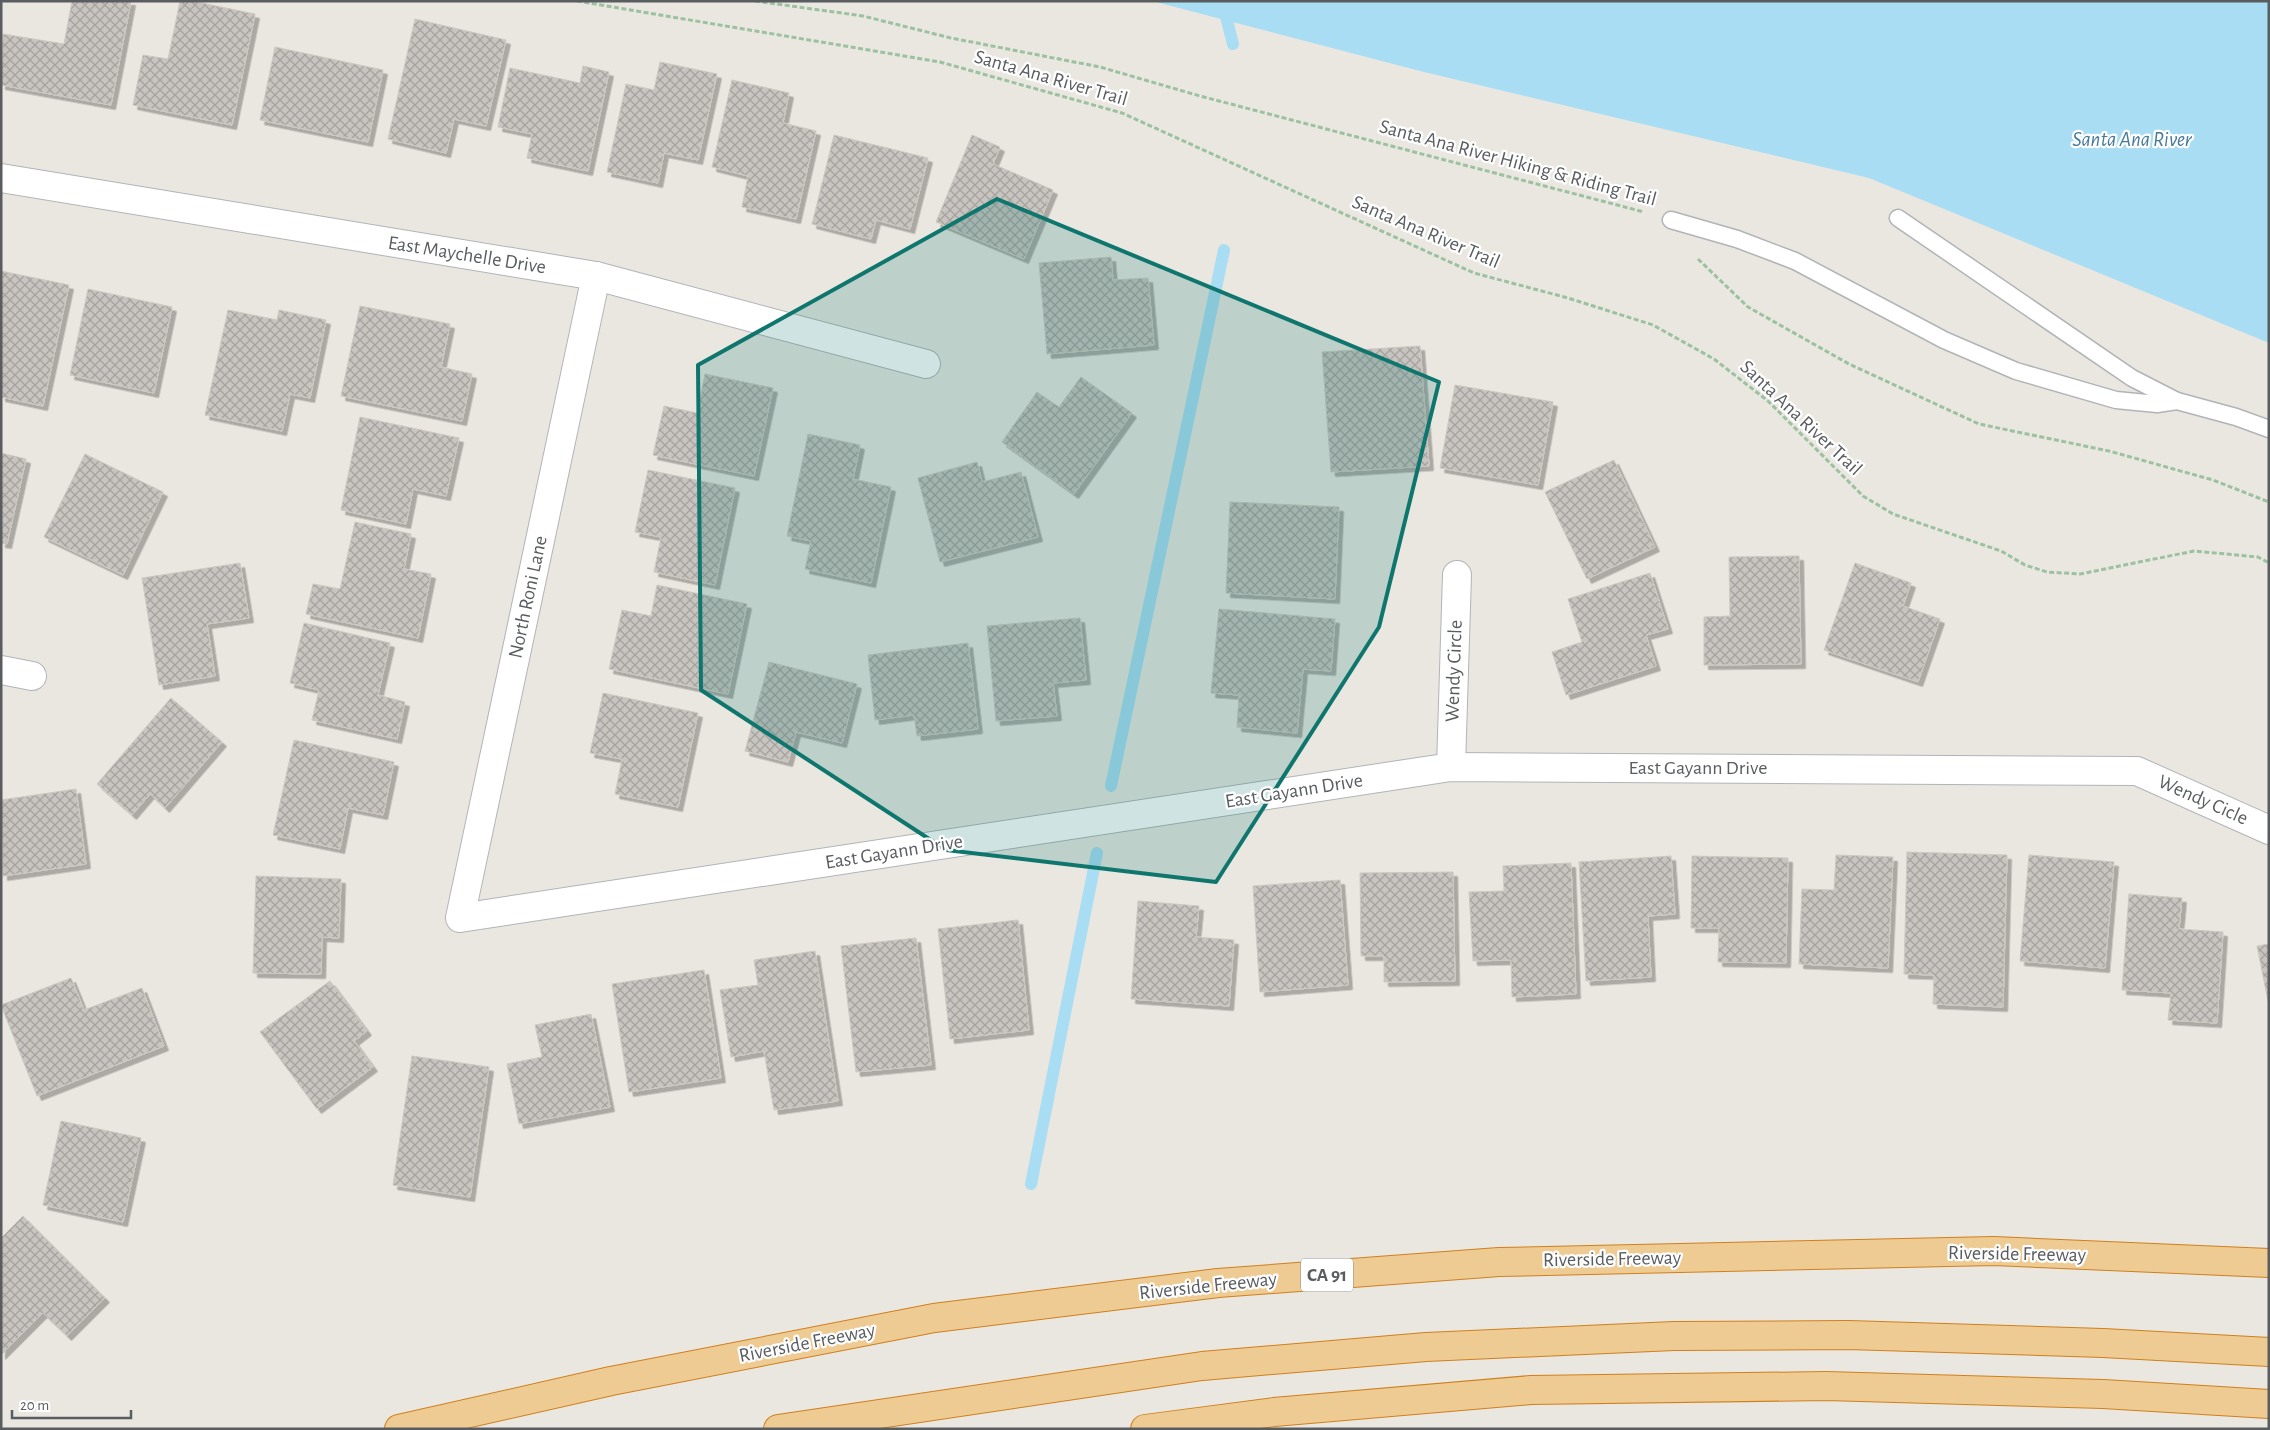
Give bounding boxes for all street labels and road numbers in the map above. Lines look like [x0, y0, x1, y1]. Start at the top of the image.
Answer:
street label: Santa Ana River Trail [972, 47, 1130, 109]
street label: Santa Ana River Hiking & Riding Trail [1377, 116, 1659, 210]
street label: Santa Ana River Trail [1349, 192, 1503, 272]
street label: East Maychelle Drive [387, 233, 547, 277]
street label: Santa Ana River Trail [1736, 357, 1866, 479]
street label: North Roni Lane [505, 534, 551, 660]
street label: Wendy Circle [1442, 620, 1466, 722]
street label: East Gayann Drive [1629, 758, 1767, 778]
street label: East Gayann Drive [1224, 770, 1364, 812]
street label: Wendy Cicle [2155, 771, 2251, 829]
street label: East Gayann Drive [824, 831, 964, 873]
street label: Riverside Freeway [1948, 1243, 2087, 1265]
street label: Riverside Freeway [1543, 1248, 1682, 1270]
road number: CA 91 [1301, 1258, 1353, 1292]
street label: Riverside Freeway [1138, 1269, 1278, 1303]
street label: Riverside Freeway [737, 1320, 877, 1366]

